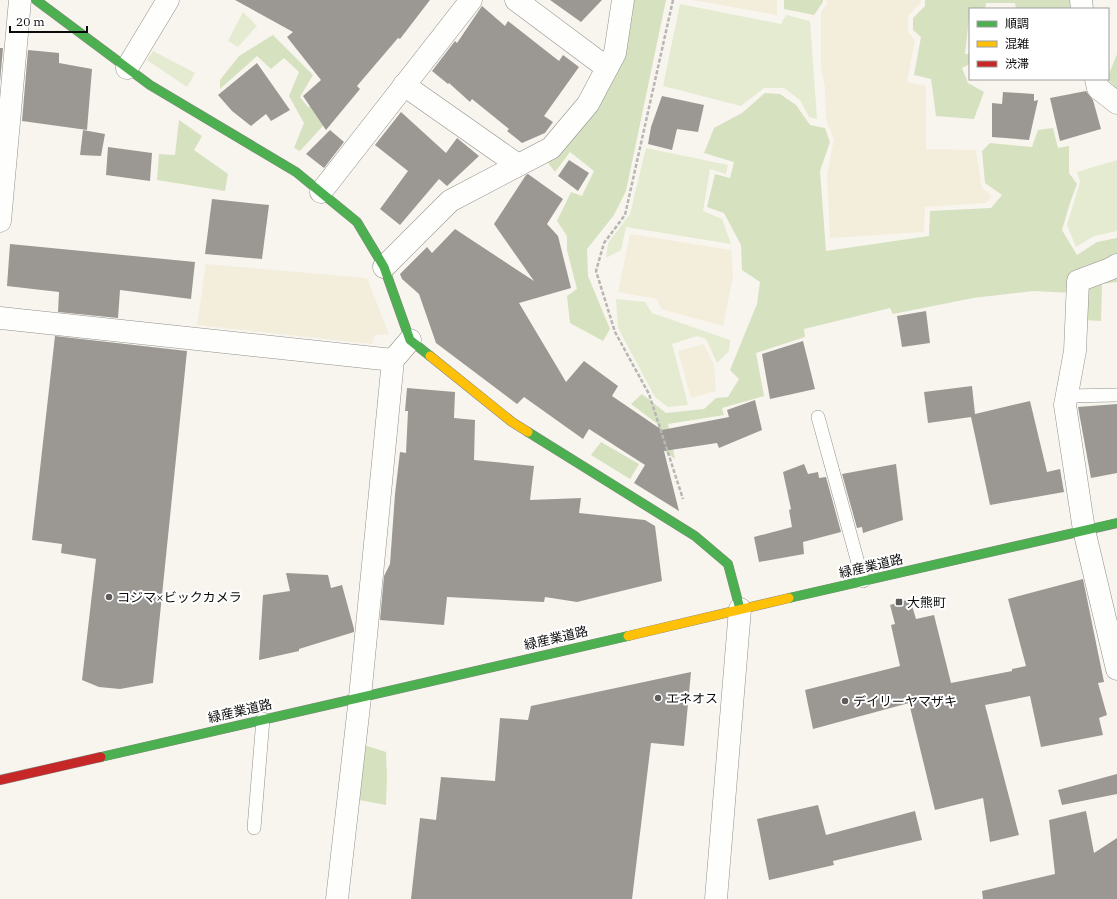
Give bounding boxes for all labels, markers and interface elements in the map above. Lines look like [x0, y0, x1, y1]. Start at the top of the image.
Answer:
scale bar [10, 8, 87, 34]
legend [969, 8, 1109, 80]
text: 20 m [16, 14, 45, 29]
text: 順調 [1005, 16, 1029, 31]
text: 混雑 [1005, 36, 1029, 51]
text: 渋滞 [1005, 56, 1029, 71]
street label: 緑産業道路 [837, 550, 905, 582]
place label: コジマ×ビックカメラ [117, 589, 242, 606]
marker: コジマ×ビックカメラ [104, 592, 114, 602]
place label: 大熊町 [907, 594, 946, 611]
marker: 大熊町 [894, 597, 904, 607]
street label: 緑産業道路 [522, 622, 590, 654]
place label: エネオス [666, 690, 718, 707]
marker: エネオス [653, 693, 663, 703]
place label: デイリーヤマザキ [853, 693, 957, 710]
street label: 緑産業道路 [206, 695, 274, 727]
marker: デイリーヤマザキ [840, 696, 850, 706]

